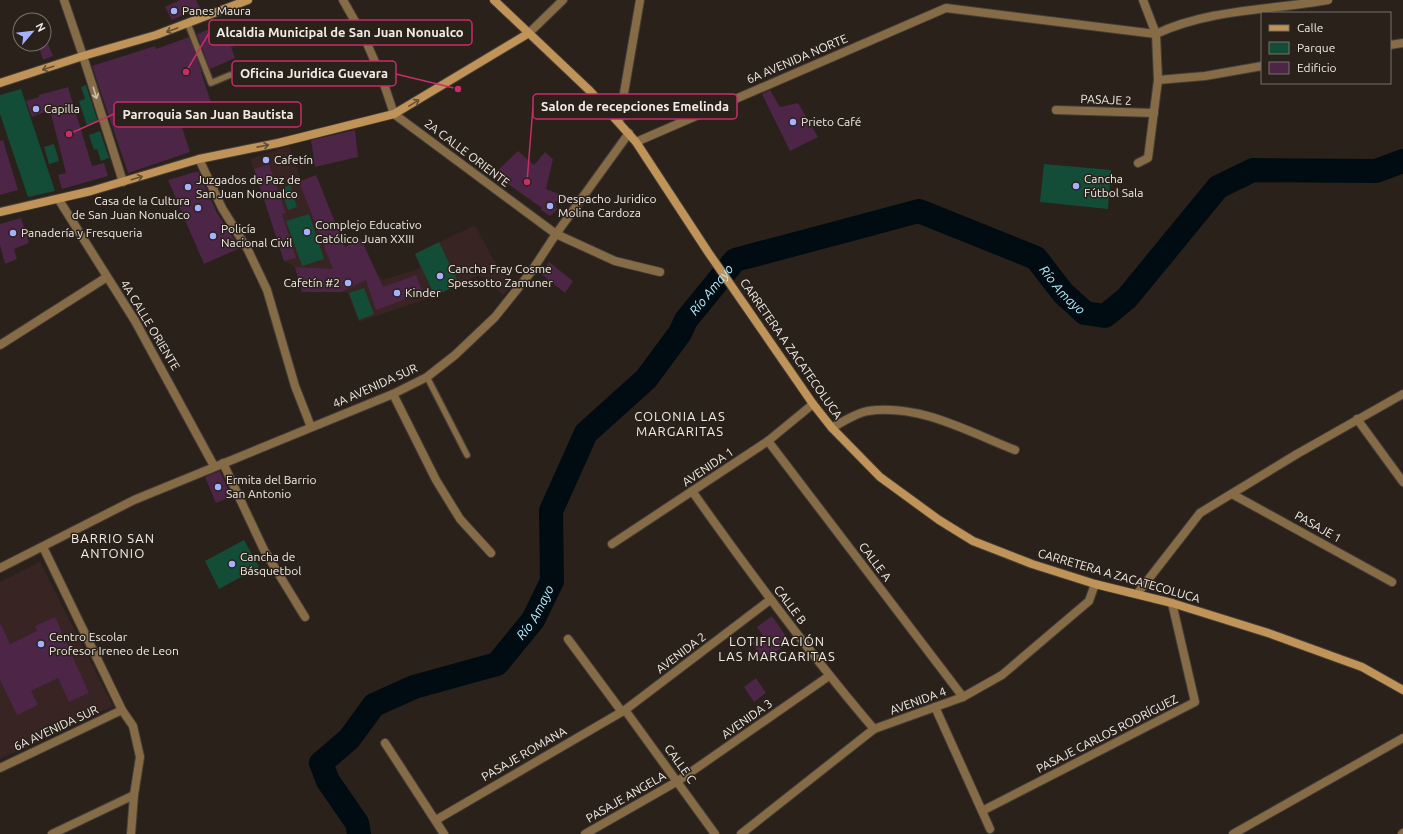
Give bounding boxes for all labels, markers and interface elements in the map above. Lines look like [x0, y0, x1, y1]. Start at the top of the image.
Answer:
place label: Panes Maura [182, 4, 251, 17]
marker: Panes Maura [169, 6, 179, 16]
north arrow [12, 12, 52, 52]
legend [1261, 12, 1391, 84]
callout: Alcaldia Municipal de San Juan Nonualco [209, 20, 472, 45]
text: N [34, 21, 48, 34]
text: Calle [1297, 21, 1323, 34]
text: Alcaldia Municipal de San Juan Nonualco [216, 25, 464, 39]
one-way arrow [167, 26, 179, 34]
street label: 6A AVENIDA NORTE [744, 31, 849, 86]
text: Parque [1297, 41, 1335, 54]
callout: Oficina Juridica Guevara [232, 61, 396, 86]
text: Edificio [1297, 61, 1337, 74]
one-way arrow [42, 64, 54, 72]
text: Oficina Juridica Guevara [240, 66, 388, 80]
one-way arrow [92, 86, 99, 99]
street label: PASAJE 2 [1080, 92, 1132, 107]
callout: Salon de recepciones Emelinda [533, 94, 737, 119]
one-way arrow [408, 98, 420, 106]
text: Salon de recepciones Emelinda [541, 99, 729, 113]
place label: Capilla [44, 102, 80, 115]
callout: Parroquia San Juan Bautista [114, 102, 301, 127]
marker: Capilla [31, 104, 41, 114]
text: Parroquia San Juan Bautista [122, 107, 294, 121]
place label: Prieto Café [801, 115, 861, 128]
street label: 2A CALLE ORIENTE [422, 116, 513, 189]
marker: Prieto Café [788, 117, 798, 127]
one-way arrow [256, 141, 269, 149]
place label: Cafetín [274, 153, 313, 166]
marker: Cafetín [261, 155, 271, 165]
place label: Cancha Fútbol Sala [1084, 172, 1143, 199]
place label: Juzgados de Paz de San Juan Nonualco [196, 173, 301, 200]
one-way arrow [130, 174, 143, 181]
marker: Cancha Fútbol Sala [1071, 181, 1081, 191]
marker: Juzgados de Paz de San Juan Nonualco [183, 182, 193, 192]
place label: Despacho Juridico Molina Cardoza [558, 192, 656, 219]
place label: Casa de la Cultura de San Juan Nonualco [72, 194, 190, 221]
marker: Despacho Juridico Molina Cardoza [545, 201, 555, 211]
marker: Casa de la Cultura de San Juan Nonualco [193, 203, 203, 213]
place label: Complejo Educativo Católico Juan XXIII [315, 218, 422, 245]
place label: Policía Nacional Civil [221, 222, 292, 249]
place label: Panadería y Fresqueria [21, 226, 142, 239]
marker: Complejo Educativo Católico Juan XXIII [302, 227, 312, 237]
marker: Panadería y Fresqueria [8, 228, 18, 238]
marker: Policía Nacional Civil [208, 231, 218, 241]
place label: Cancha Fray Cosme Spessotto Zamuner [448, 262, 553, 289]
water label: Río Amayo [686, 262, 736, 317]
water label: Río Amayo [1037, 263, 1088, 317]
marker: Cancha Fray Cosme Spessotto Zamuner [435, 271, 445, 281]
place label: Cafetín #2 [283, 276, 340, 289]
street label: CARRETERA A ZACATECOLUCA [738, 276, 845, 422]
street label: 4A CALLE ORIENTE [118, 277, 183, 372]
marker: Cafetín #2 [343, 278, 353, 288]
place label: Kinder [405, 286, 441, 299]
marker: Kinder [392, 288, 402, 298]
street label: 4A AVENIDA SUR [330, 361, 420, 410]
district label: COLONIA LAS MARGARITAS [634, 409, 726, 438]
street label: AVENIDA 1 [680, 445, 736, 488]
place label: Ermita del Barrio San Antonio [226, 473, 317, 500]
marker: Ermita del Barrio San Antonio [213, 482, 223, 492]
street label: PASAJE 1 [1293, 508, 1344, 545]
district label: BARRIO SAN ANTONIO [71, 531, 155, 560]
street label: CALLE A [857, 540, 894, 584]
street label: CARRETERA A ZACATECOLUCA [1036, 546, 1202, 605]
place label: Cancha de Básquetbol [240, 550, 301, 577]
marker: Cancha de Básquetbol [227, 559, 237, 569]
water label: Río Amayo [513, 583, 556, 642]
street label: CALLE B [772, 583, 809, 626]
place label: Centro Escolar Profesor Ireneo de Leon [49, 630, 179, 657]
street label: AVENIDA 2 [653, 630, 708, 675]
district label: LOTIFICACIÓN LAS MARGARITAS [718, 634, 836, 663]
marker: Centro Escolar Profesor Ireneo de Leon [36, 639, 46, 649]
street label: AVENIDA 4 [888, 684, 948, 717]
street label: PASAJE CARLOS RODRÍGUEZ [1034, 692, 1180, 775]
street label: AVENIDA 3 [719, 696, 775, 741]
street label: 6A AVENIDA SUR [12, 702, 100, 753]
street label: PASAJE ROMANA [479, 724, 569, 783]
street label: CALLE C [662, 742, 699, 786]
street label: PASAJE ANGELA [584, 768, 668, 825]

